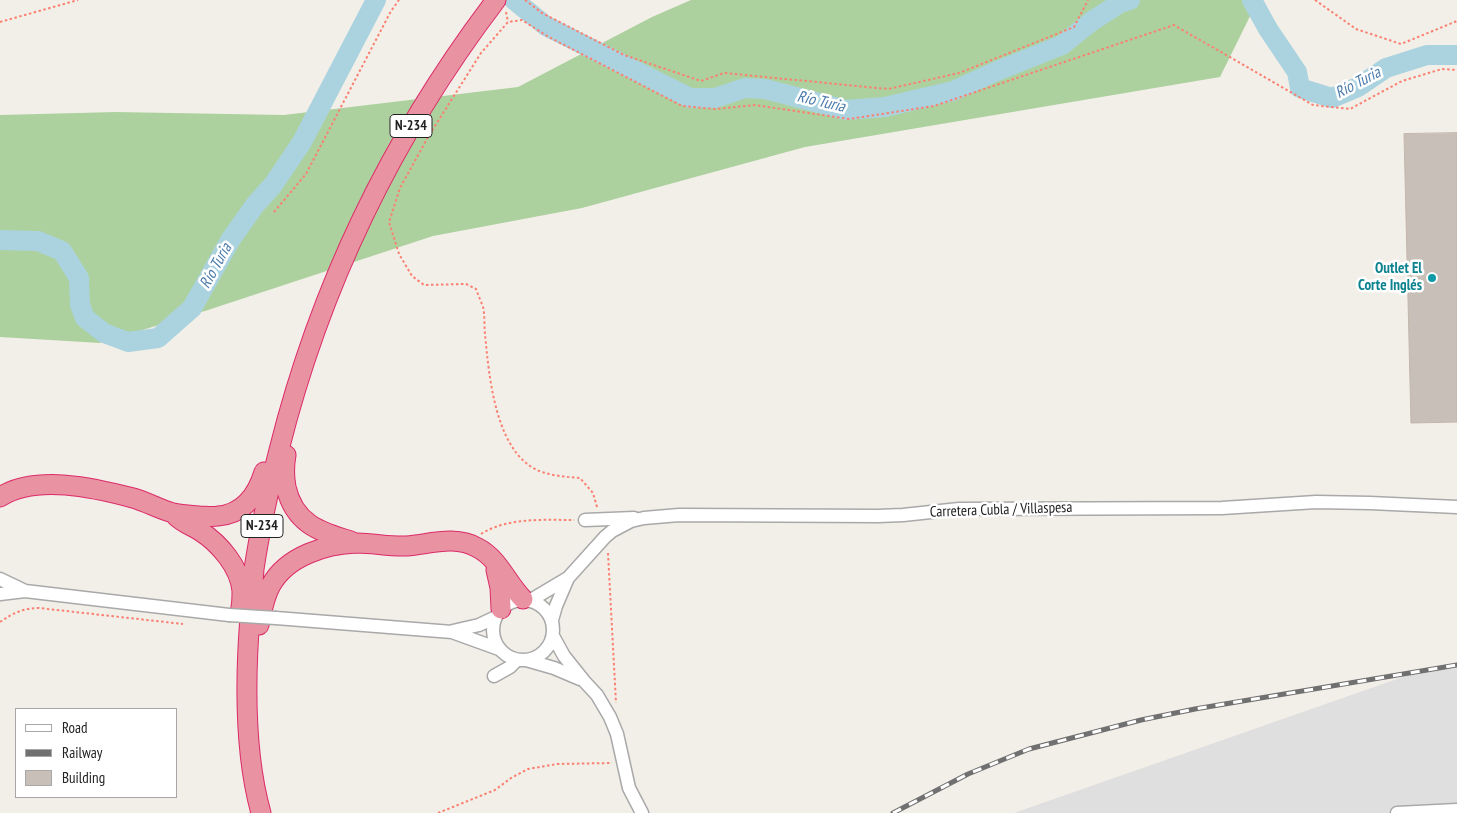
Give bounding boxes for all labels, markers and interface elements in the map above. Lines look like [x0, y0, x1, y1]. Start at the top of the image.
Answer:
water label: Río Turia [1332, 63, 1384, 103]
water label: Río Turia [795, 87, 847, 117]
road number: N-234 [390, 114, 432, 138]
water label: Río Turia [196, 240, 236, 292]
place label: Outlet El Corte Inglés [1358, 260, 1422, 295]
marker: Outlet El Corte Inglés [1426, 272, 1438, 284]
street label: Carretera Cubla / Villaspesa [929, 499, 1073, 521]
road number: N-234 [241, 514, 283, 538]
legend [15, 708, 178, 798]
text: Road [62, 718, 88, 737]
text: Railway [62, 743, 102, 762]
text: Building [62, 768, 105, 787]

